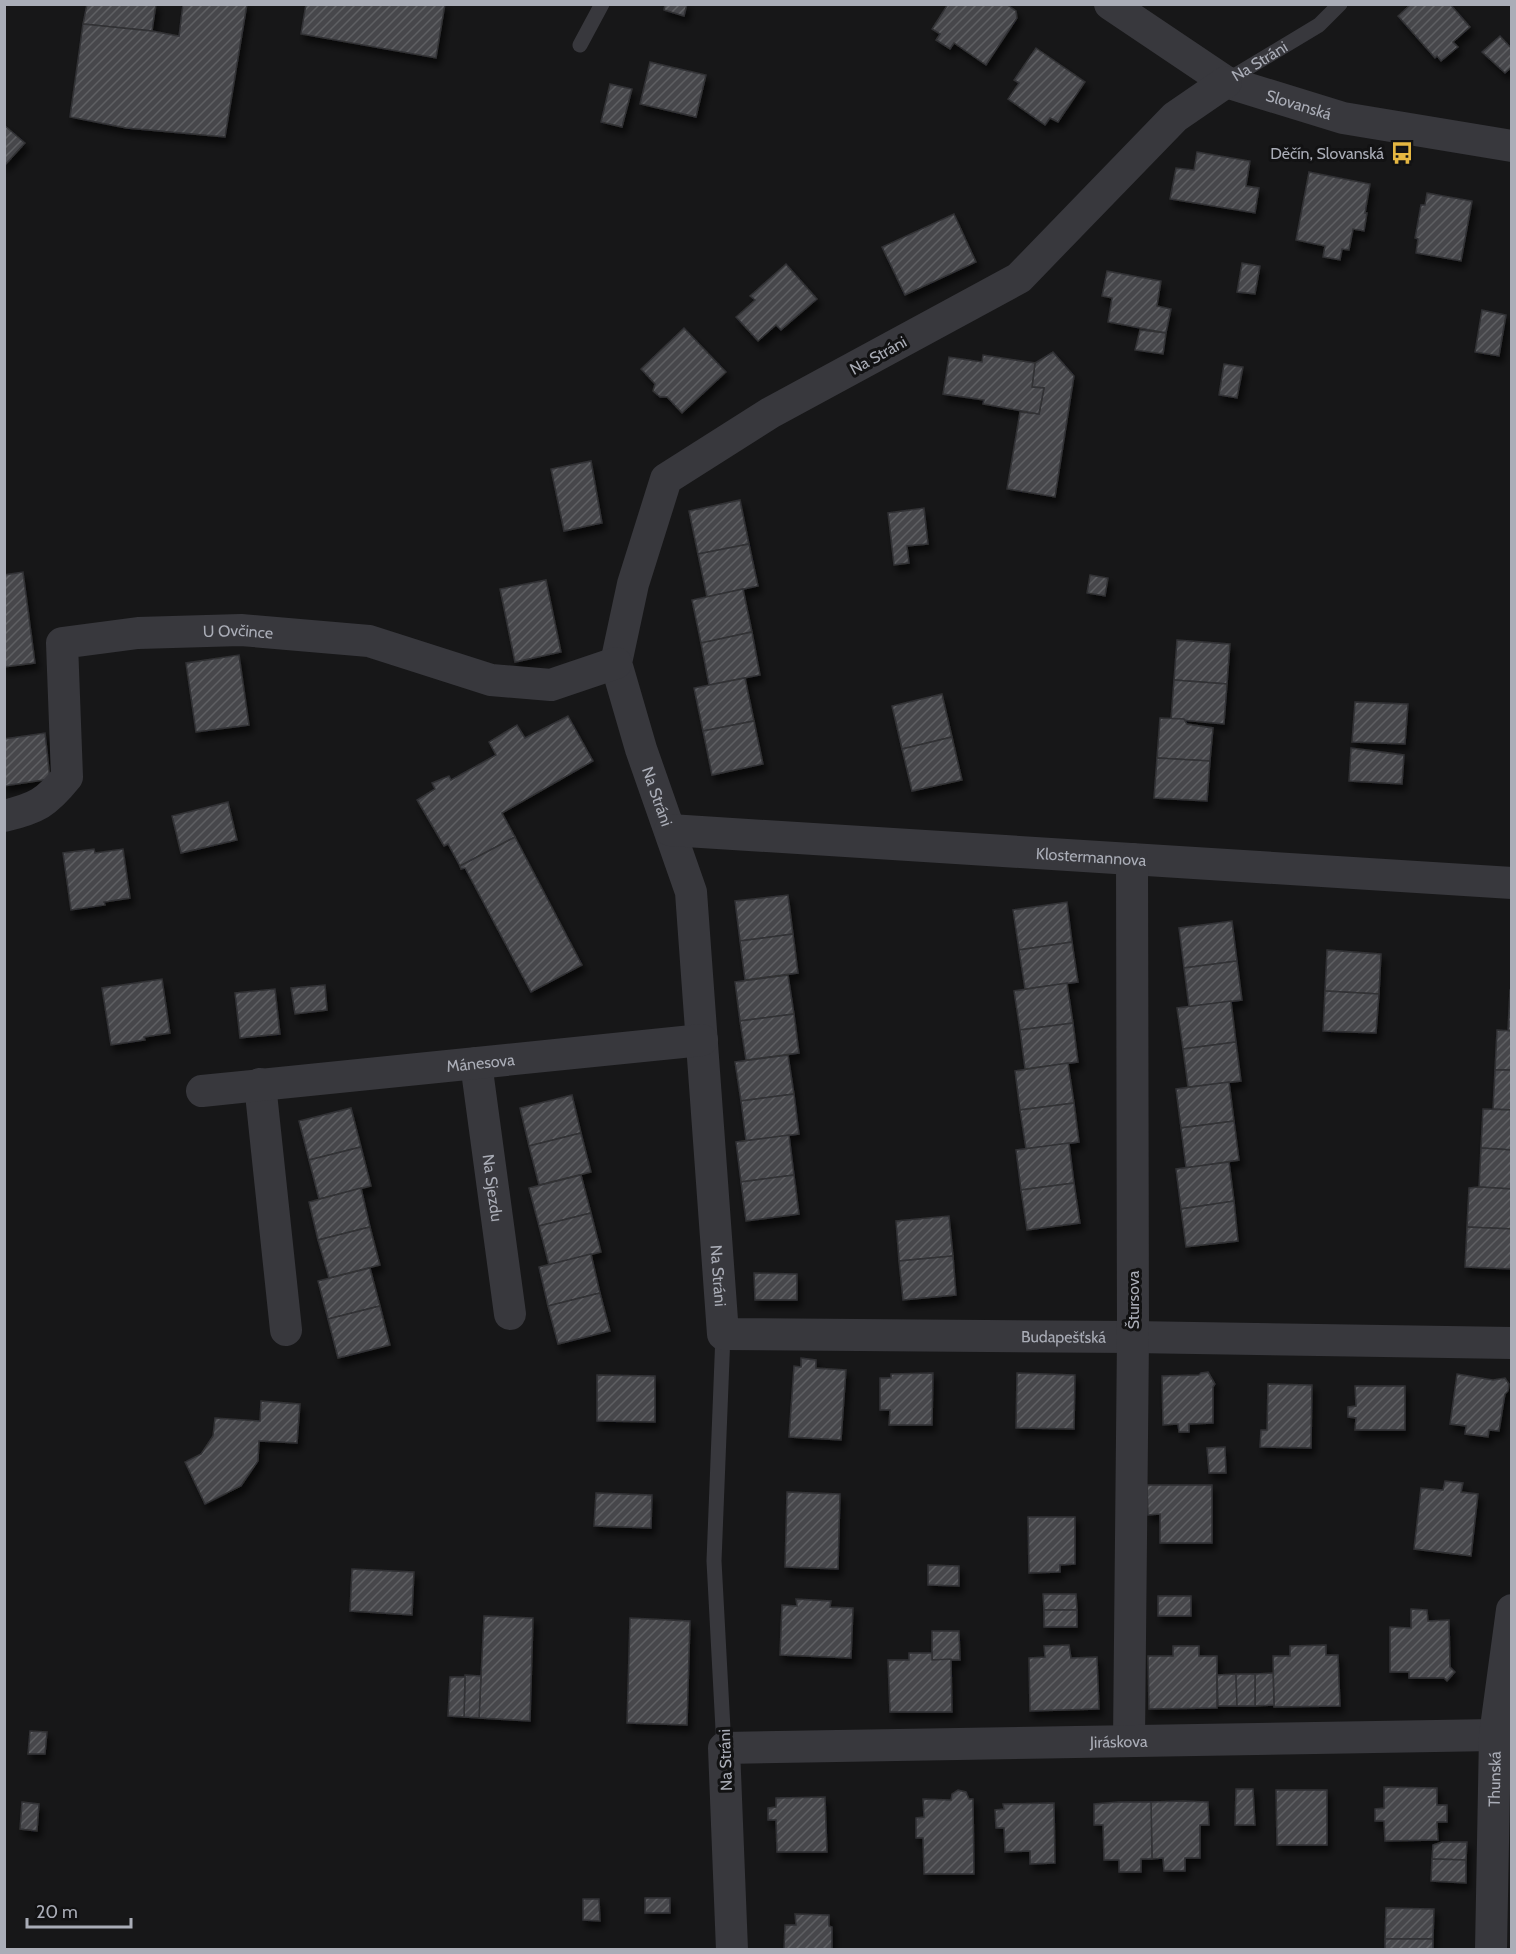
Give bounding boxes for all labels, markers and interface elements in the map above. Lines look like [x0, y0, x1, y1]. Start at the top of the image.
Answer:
street label: Na Stráni [1228, 37, 1291, 85]
street label: Slovanská [1264, 86, 1334, 124]
bus stop icon: Děčín, Slovanská [1389, 140, 1415, 166]
place label: Děčín, Slovanská [1270, 144, 1384, 163]
street label: Na Stráni [847, 332, 910, 379]
street label: U Ovčince [203, 621, 274, 643]
street label: Na Stráni [638, 764, 676, 829]
street label: Klostermannova [1035, 844, 1147, 870]
street label: Mánesova [446, 1050, 516, 1076]
street label: Na Sjezdu [478, 1153, 506, 1223]
street label: Na Stráni [707, 1244, 730, 1307]
street label: Štursova [1124, 1270, 1143, 1329]
street label: Budapešťská [1021, 1327, 1106, 1347]
street label: Na Stráni [715, 1729, 736, 1791]
street label: Jiráskova [1089, 1732, 1148, 1752]
street label: Thunská [1485, 1751, 1505, 1807]
scale bar [27, 1891, 130, 1929]
text: 20 m [36, 1901, 78, 1923]

